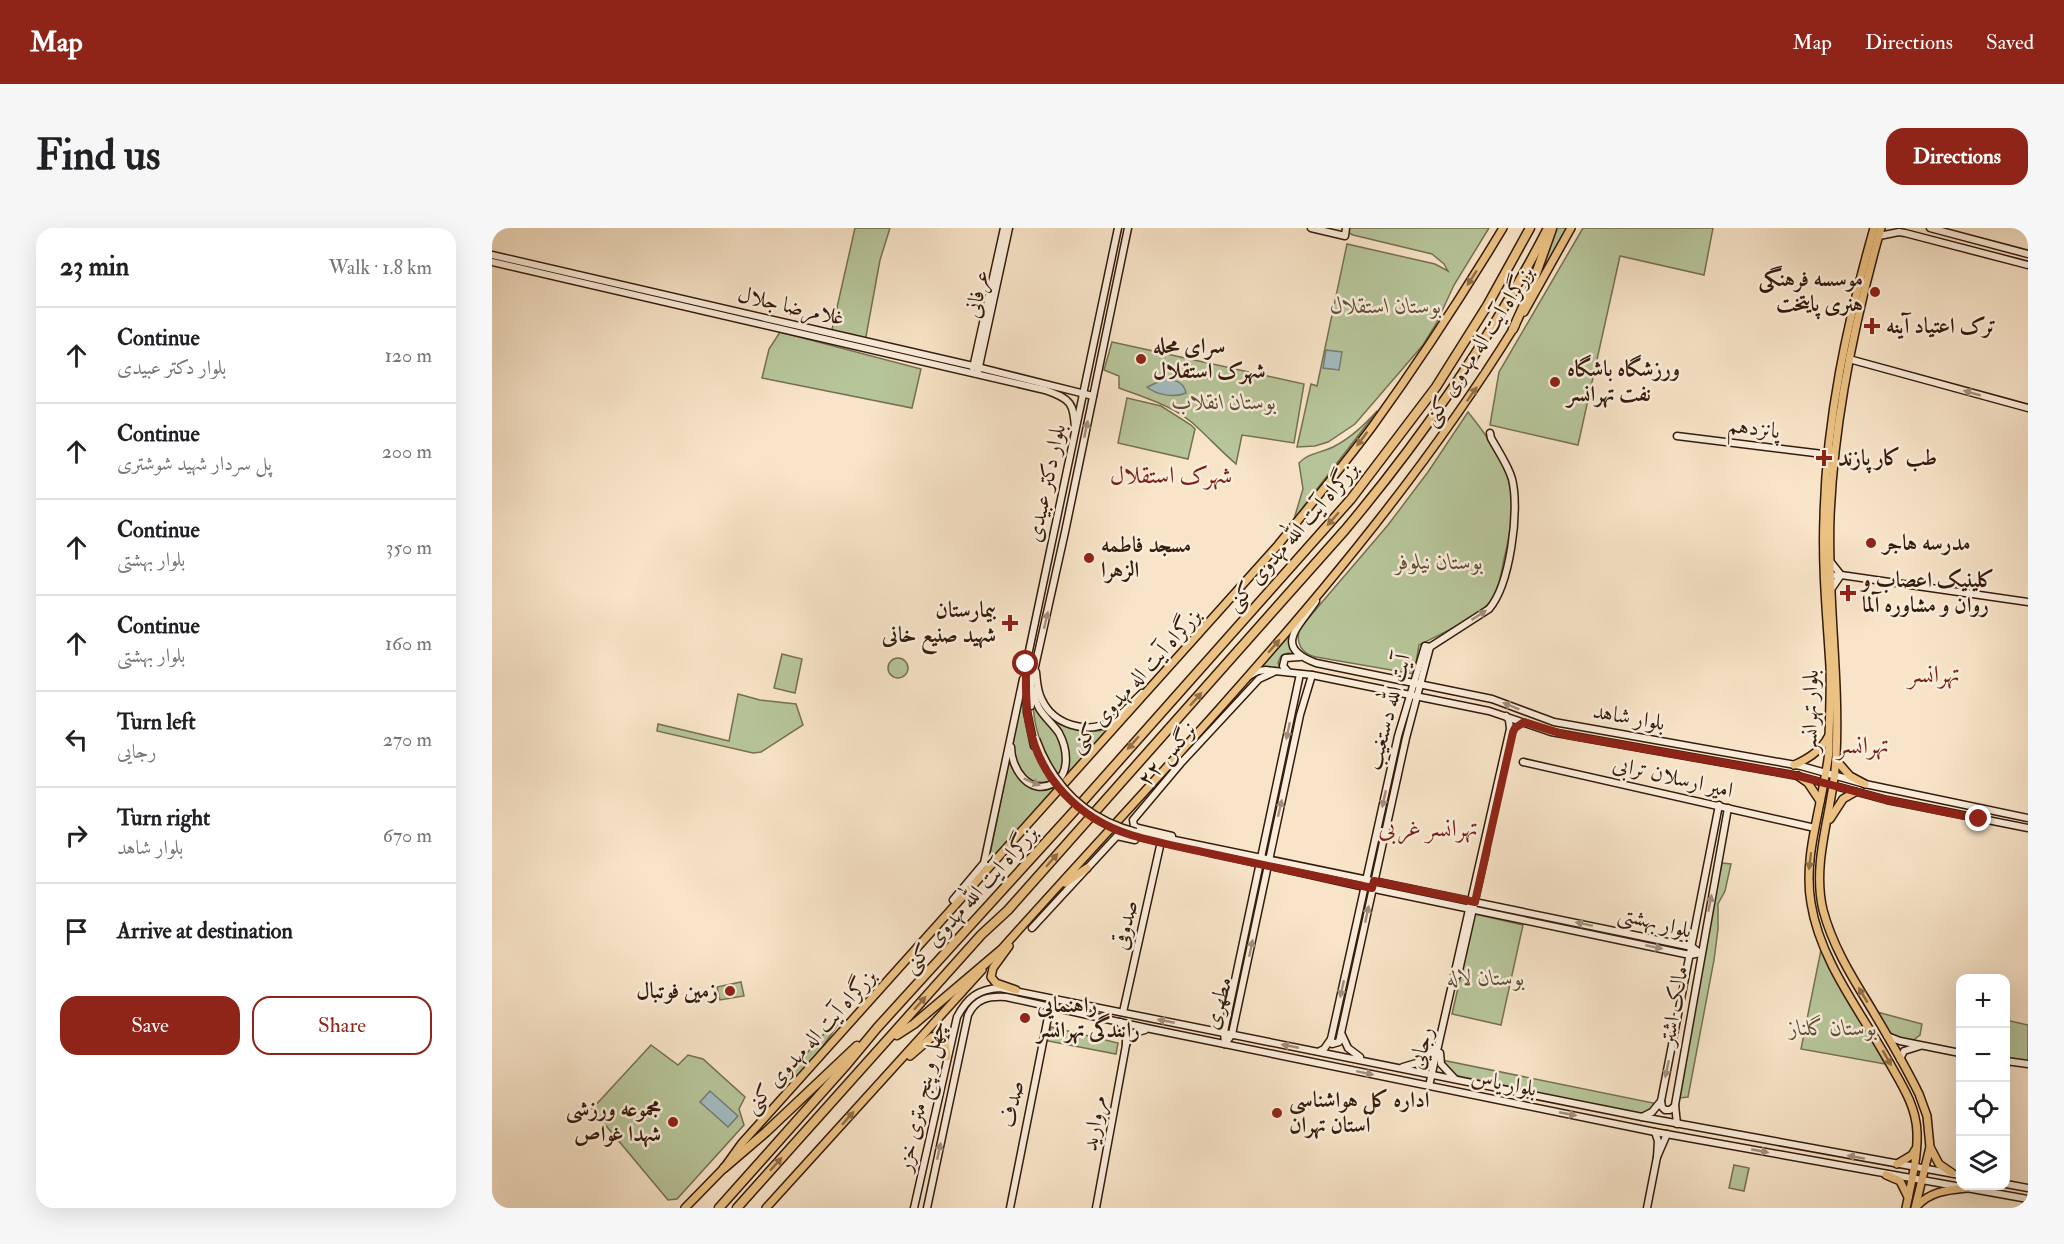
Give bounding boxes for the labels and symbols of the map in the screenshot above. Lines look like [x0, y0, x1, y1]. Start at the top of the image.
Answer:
street label: بزرگراه آیت اله مهدوی کنی [1415, 260, 1541, 432]
place label: موسسه فرهنگی هنری پایتخت [1758, 265, 1863, 320]
street label: عرفانی [958, 267, 997, 321]
one-way arrow [1467, 270, 1478, 286]
street label: غلامرضا جلال [735, 280, 847, 333]
marker: موسسه فرهنگی هنری پایتخت [1868, 285, 1882, 299]
park label: بوستان استقلال [1330, 292, 1442, 320]
place label: ترک اعتیاد آینه [1886, 312, 1996, 340]
marker: ترک اعتیاد آینه [1863, 317, 1881, 335]
place label: سرای محله شهرک استقلال [1153, 332, 1266, 385]
marker: سرای محله شهرک استقلال [1134, 352, 1148, 366]
place label: ورزشگاه باشگاه نفت تهرانسر [1564, 354, 1680, 409]
marker: ورزشگاه باشگاه نفت تهرانسر [1548, 375, 1562, 389]
one-way arrow [1466, 386, 1478, 402]
park label: بوستان انقلاب [1172, 388, 1276, 416]
one-way arrow [1962, 388, 1980, 397]
street label: پانزدهم [1726, 411, 1784, 451]
one-way arrow [1082, 420, 1092, 438]
street label: بلوار دکتر عبیدی [1020, 421, 1072, 545]
one-way arrow [1356, 431, 1369, 447]
place label: طب کار پازند [1838, 444, 1937, 474]
marker: طب کار پازند [1815, 449, 1833, 467]
street label: بزرگراه آیت الله مهدوی کنی [1216, 452, 1366, 618]
district label: شهرک استقلال [1110, 460, 1232, 491]
one-way arrow [1326, 512, 1340, 527]
place label: مدرسه هاجر [1880, 529, 1970, 557]
place label: مسجد فاطمه الزهرا [1101, 531, 1191, 584]
marker: مدرسه هاجر [1864, 536, 1878, 550]
park label: بوستان نیلوفر [1394, 548, 1483, 576]
marker: مسجد فاطمه الزهرا [1082, 551, 1096, 565]
place label: کلینیک اعصاب و روان و مشاوره آلما [1860, 566, 1995, 619]
marker: کلینیک اعصاب و روان و مشاوره آلما [1839, 584, 1857, 602]
place label: بیمارستان شهید صنیع خانی [881, 596, 996, 655]
street label: بزرگراه آیت اله مهدوی کنی [1062, 601, 1208, 759]
one-way arrow [1471, 609, 1487, 620]
one-way arrow [1042, 610, 1051, 629]
marker: بیمارستان شهید صنیع خانی [1001, 614, 1019, 632]
one-way arrow [1267, 639, 1280, 654]
street label: آیت الله دستغیب [1355, 648, 1418, 773]
route start [1012, 650, 1038, 676]
district label: تهرانسر [1905, 659, 1960, 690]
street label: بلوار تهرانسر [1795, 670, 1825, 754]
one-way arrow [1189, 691, 1203, 706]
street label: بلوار شاهد [1591, 697, 1667, 737]
one-way arrow [1502, 701, 1520, 710]
street label: نرگس ۲۲ [1131, 716, 1204, 793]
one-way arrow [1283, 722, 1292, 741]
district label: تهرانسر [1834, 730, 1889, 761]
one-way arrow [1127, 735, 1140, 751]
street label: امیر ارسلان ترابی [1610, 750, 1736, 806]
one-way arrow [1024, 777, 1042, 787]
one-way arrow [1379, 790, 1388, 809]
one-way arrow [1275, 799, 1285, 818]
route end [1965, 805, 1991, 831]
district label: تهرانسر غربی [1378, 813, 1478, 845]
street label: بزرگراه آیت الله مهدوی کنی [893, 816, 1045, 980]
one-way arrow [1805, 851, 1815, 870]
one-way arrow [1045, 853, 1058, 868]
one-way arrow [1706, 893, 1715, 912]
street label: صدوقی [1106, 897, 1144, 953]
street label: بلوار بهشتی [1615, 899, 1695, 946]
one-way arrow [1362, 905, 1372, 923]
one-way arrow [1574, 919, 1593, 929]
one-way arrow [1246, 938, 1256, 957]
one-way arrow [1645, 943, 1664, 953]
street label: بزرگراه آیت اله مهدوی کنی [737, 962, 883, 1120]
park label: بوستان لاله [1447, 964, 1525, 992]
street label: مالک اشتر [1653, 964, 1695, 1050]
street label: مطهری [1197, 973, 1239, 1033]
place label: زمین فوتبال [636, 977, 718, 1005]
one-way arrow [1337, 980, 1346, 999]
marker: زمین فوتبال [723, 984, 737, 998]
one-way arrow [1857, 987, 1868, 1003]
place label: راهنمایی رانندگی تهرانسر [1034, 991, 1140, 1045]
one-way arrow [913, 996, 927, 1011]
marker: راهنمایی رانندگی تهرانسر [1018, 1011, 1032, 1025]
park label: بوستان گلناز [1787, 1014, 1877, 1042]
one-way arrow [1157, 1016, 1176, 1025]
street label: چهل و پنج متری خزر [890, 1018, 957, 1177]
street label: رجایی [1402, 1023, 1441, 1073]
one-way arrow [1281, 1041, 1300, 1050]
one-way arrow [1882, 1050, 1892, 1067]
one-way arrow [1662, 1060, 1672, 1078]
street label: بلوار یاس [1469, 1063, 1539, 1103]
one-way arrow [1356, 1069, 1375, 1078]
street label: صدف [994, 1078, 1030, 1130]
place label: اداره کل هواشناسی استان تهران [1289, 1086, 1430, 1140]
street label: مروارید [1075, 1093, 1114, 1153]
place label: مجموعه ورزشی شهدا غواص [566, 1095, 661, 1148]
marker: اداره کل هواشناسی استان تهران [1270, 1106, 1284, 1120]
one-way arrow [1559, 1110, 1578, 1119]
one-way arrow [841, 1111, 854, 1126]
marker: مجموعه ورزشی شهدا غواص [666, 1115, 680, 1129]
one-way arrow [935, 1141, 944, 1160]
one-way arrow [1750, 1147, 1769, 1156]
one-way arrow [1847, 1152, 1866, 1161]
one-way arrow [769, 1157, 783, 1172]

